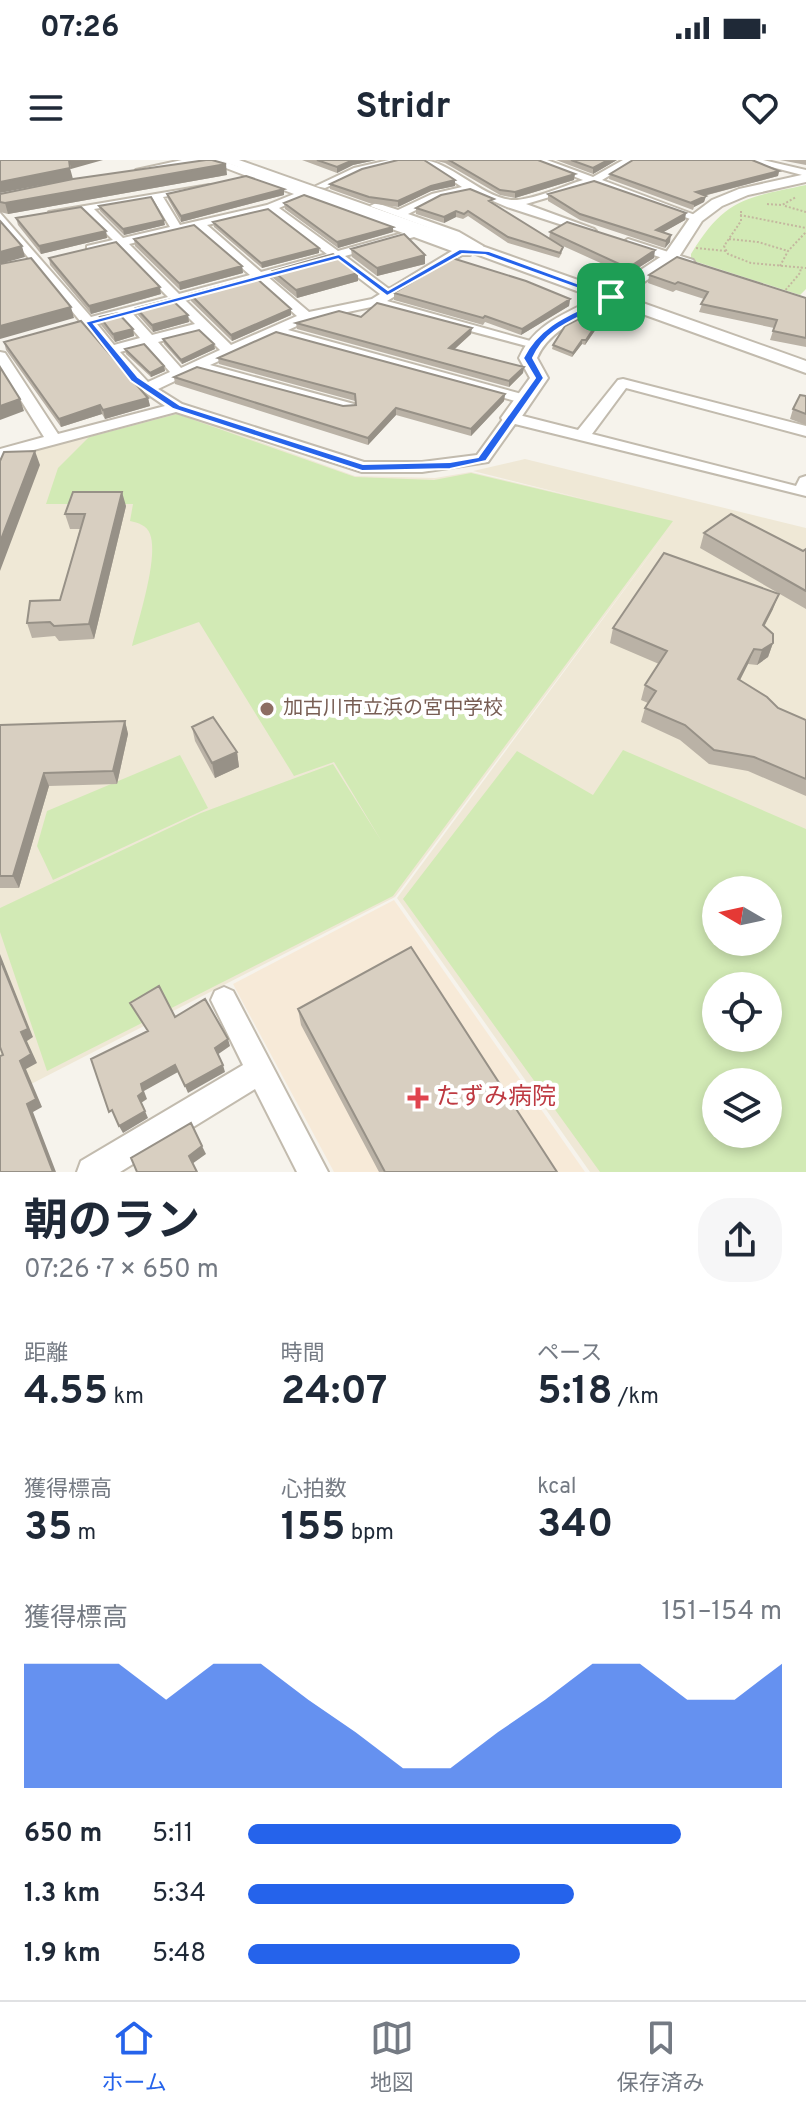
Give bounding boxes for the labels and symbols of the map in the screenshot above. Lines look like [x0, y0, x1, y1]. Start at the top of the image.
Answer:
pin [577, 263, 645, 331]
place label: 加古川市立浜の宮中学校 [283, 696, 503, 722]
marker: 加古川市立浜の宮中学校 [258, 700, 276, 718]
north arrow [702, 876, 782, 956]
place label: たずみ病院 [436, 1083, 556, 1113]
marker: たずみ病院 [407, 1087, 429, 1109]

